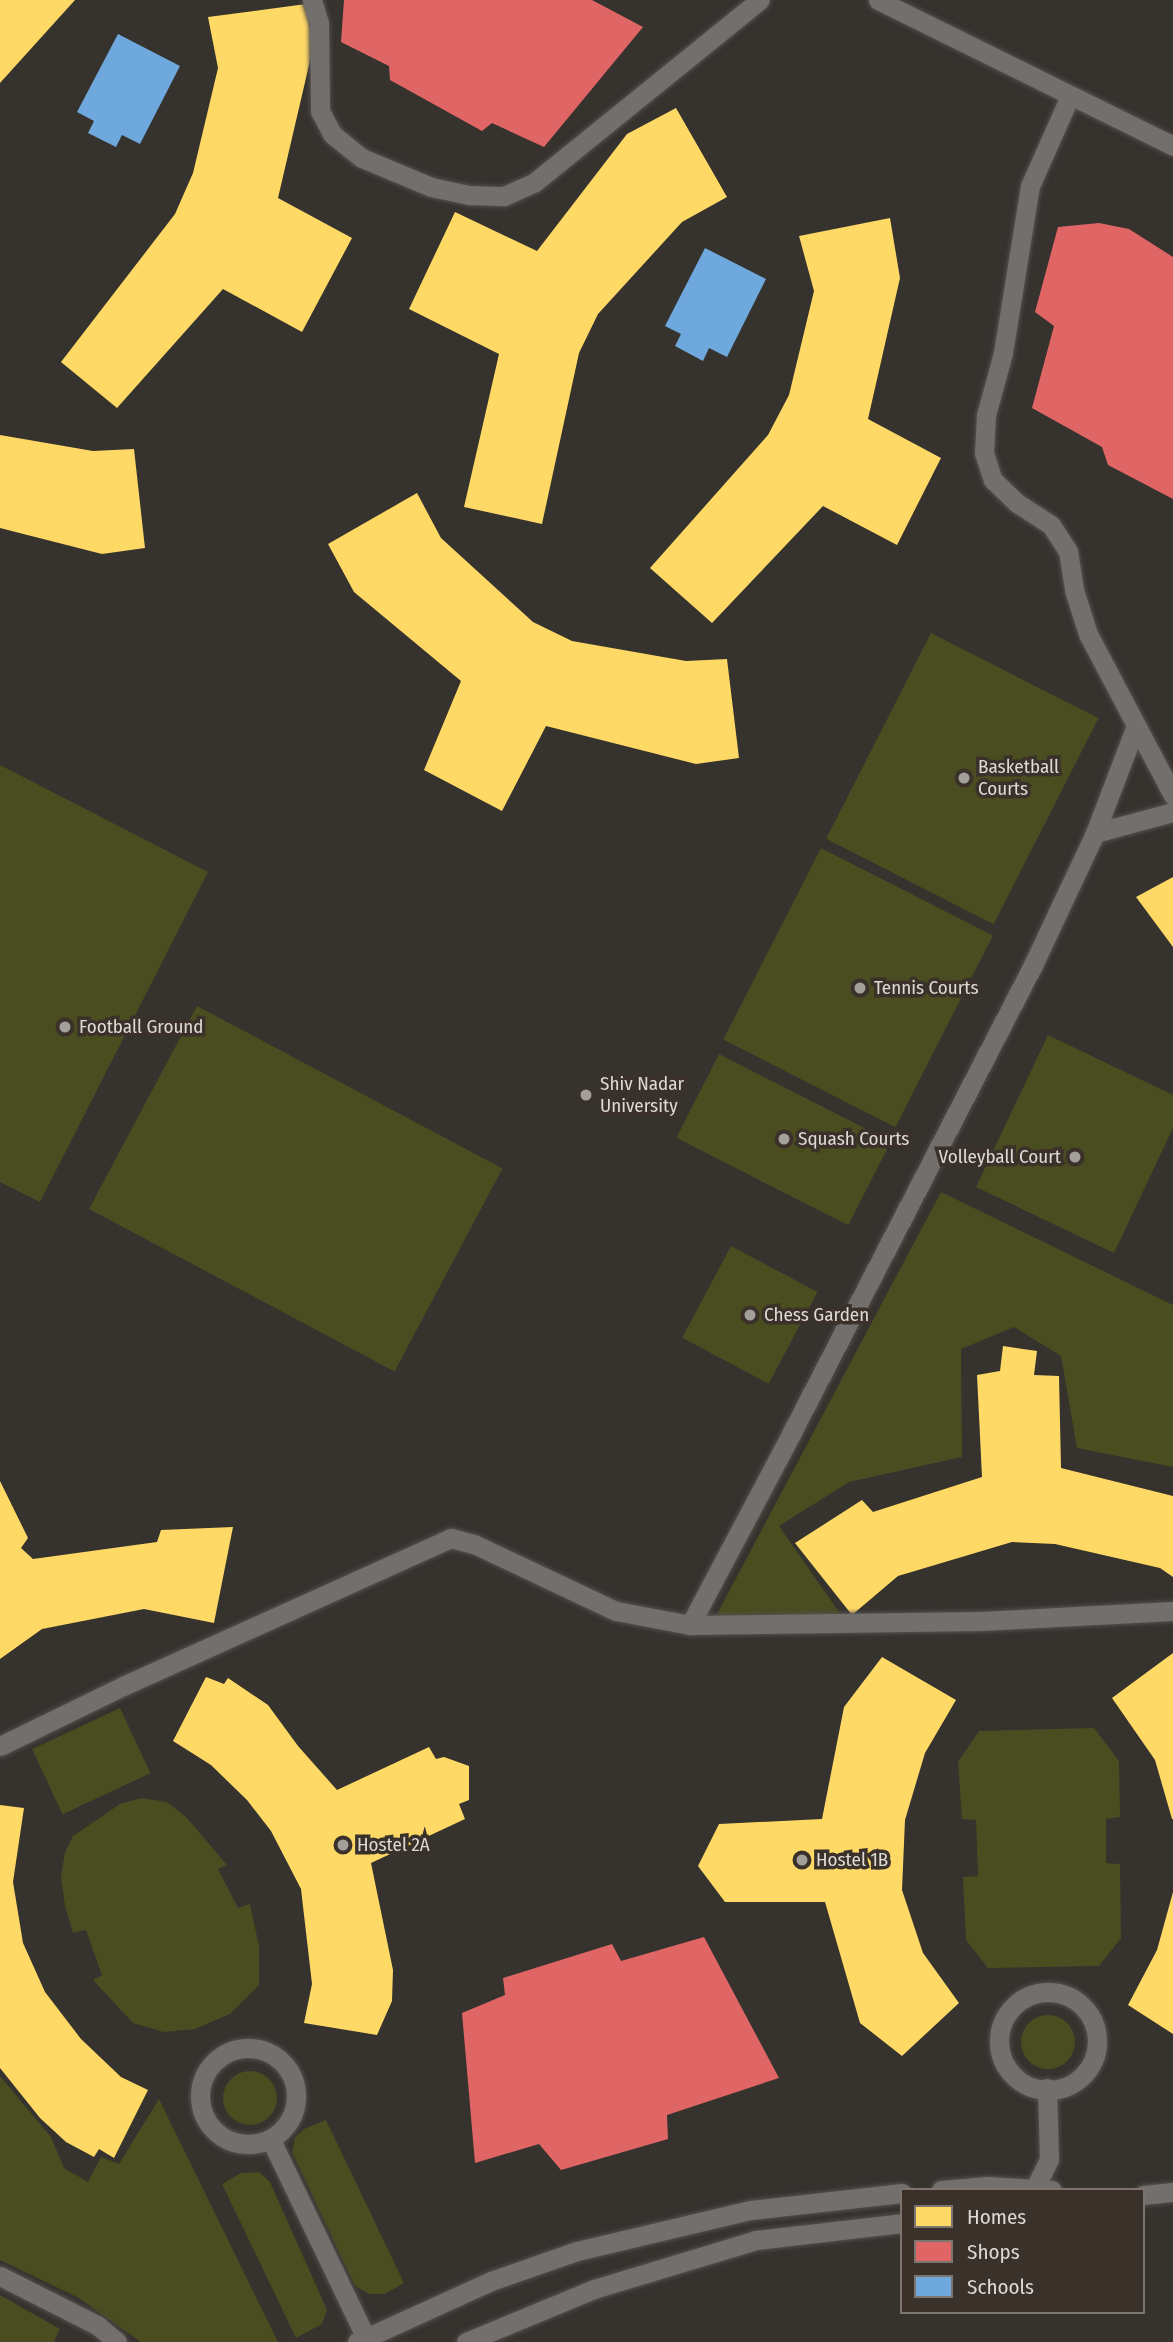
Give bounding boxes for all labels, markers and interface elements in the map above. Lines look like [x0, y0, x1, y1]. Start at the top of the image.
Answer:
place label: Basketball Courts [978, 756, 1059, 800]
marker: Basketball Courts [956, 770, 972, 786]
place label: Tennis Courts [874, 977, 979, 999]
marker: Tennis Courts [852, 980, 868, 996]
place label: Football Ground [79, 1016, 204, 1038]
marker: Football Ground [57, 1019, 73, 1035]
place label: Shiv Nadar University [600, 1073, 684, 1117]
marker: Shiv Nadar University [578, 1087, 594, 1103]
place label: Squash Courts [798, 1128, 909, 1150]
marker: Squash Courts [776, 1131, 792, 1147]
place label: Volleyball Court [938, 1146, 1061, 1168]
marker: Volleyball Court [1067, 1149, 1083, 1165]
place label: Chess Garden [764, 1304, 869, 1326]
marker: Chess Garden [742, 1307, 758, 1323]
place label: Hostel 2A [357, 1834, 430, 1856]
marker: Hostel 2A [335, 1837, 351, 1853]
place label: Hostel 1B [816, 1849, 888, 1871]
marker: Hostel 1B [794, 1852, 810, 1868]
legend [900, 2188, 1145, 2314]
text: Homes [967, 2204, 1026, 2230]
text: Shops [967, 2239, 1020, 2265]
text: Schools [967, 2274, 1034, 2300]

